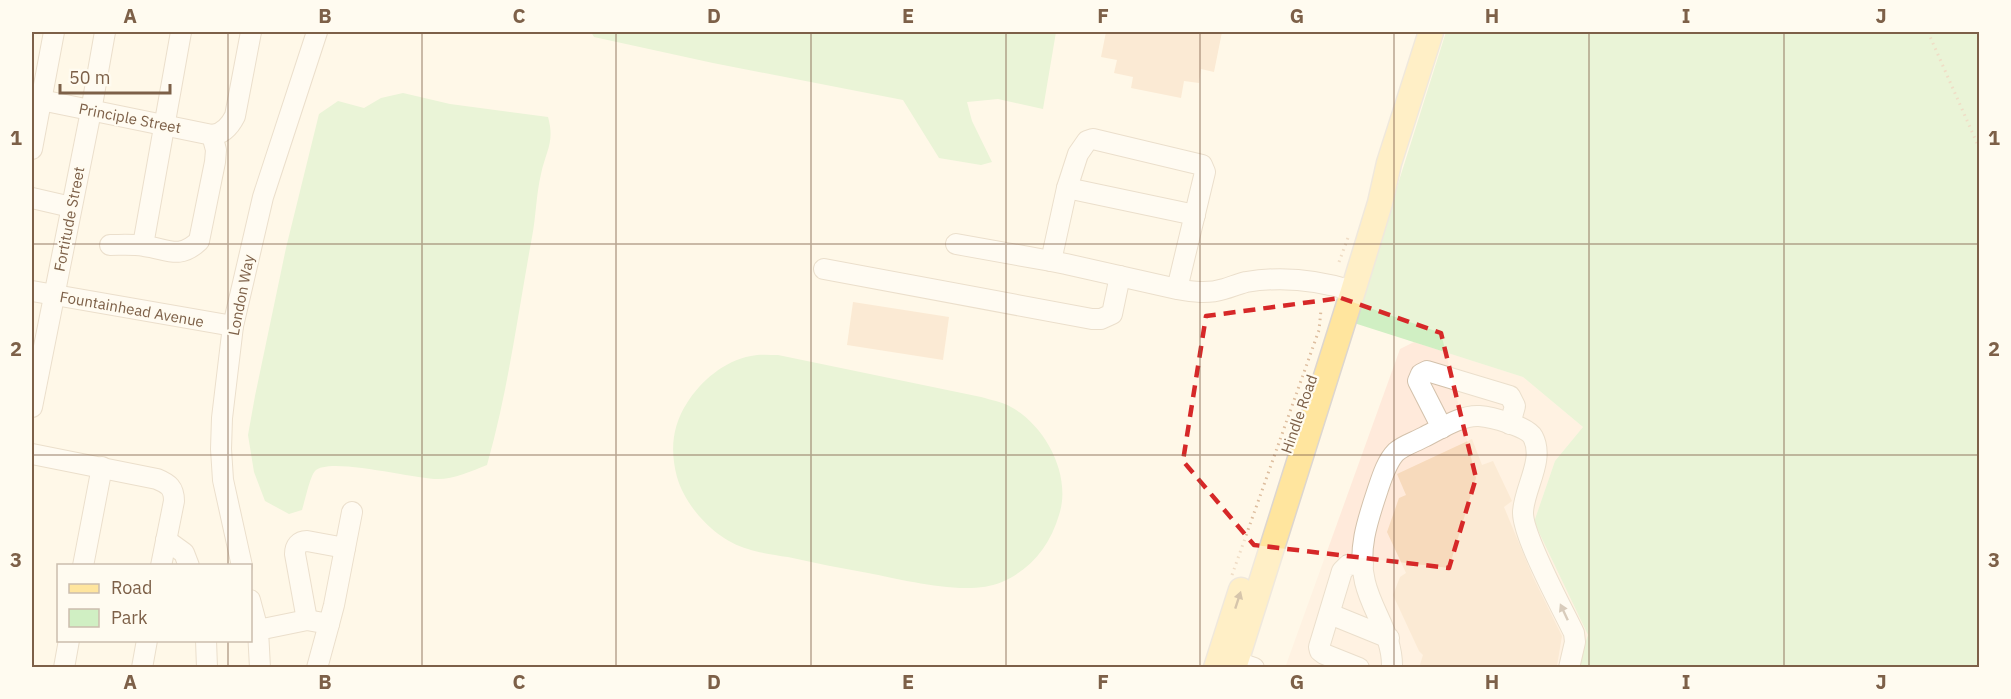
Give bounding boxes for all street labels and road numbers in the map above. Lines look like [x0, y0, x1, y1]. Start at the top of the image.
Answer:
street label: Principle Street [77, 99, 183, 137]
street label: Fortitude Street [50, 165, 88, 273]
street label: London Way [224, 252, 258, 337]
street label: Fountainhead Avenue [58, 287, 206, 331]
street label: Hindle Road [1277, 372, 1321, 456]

